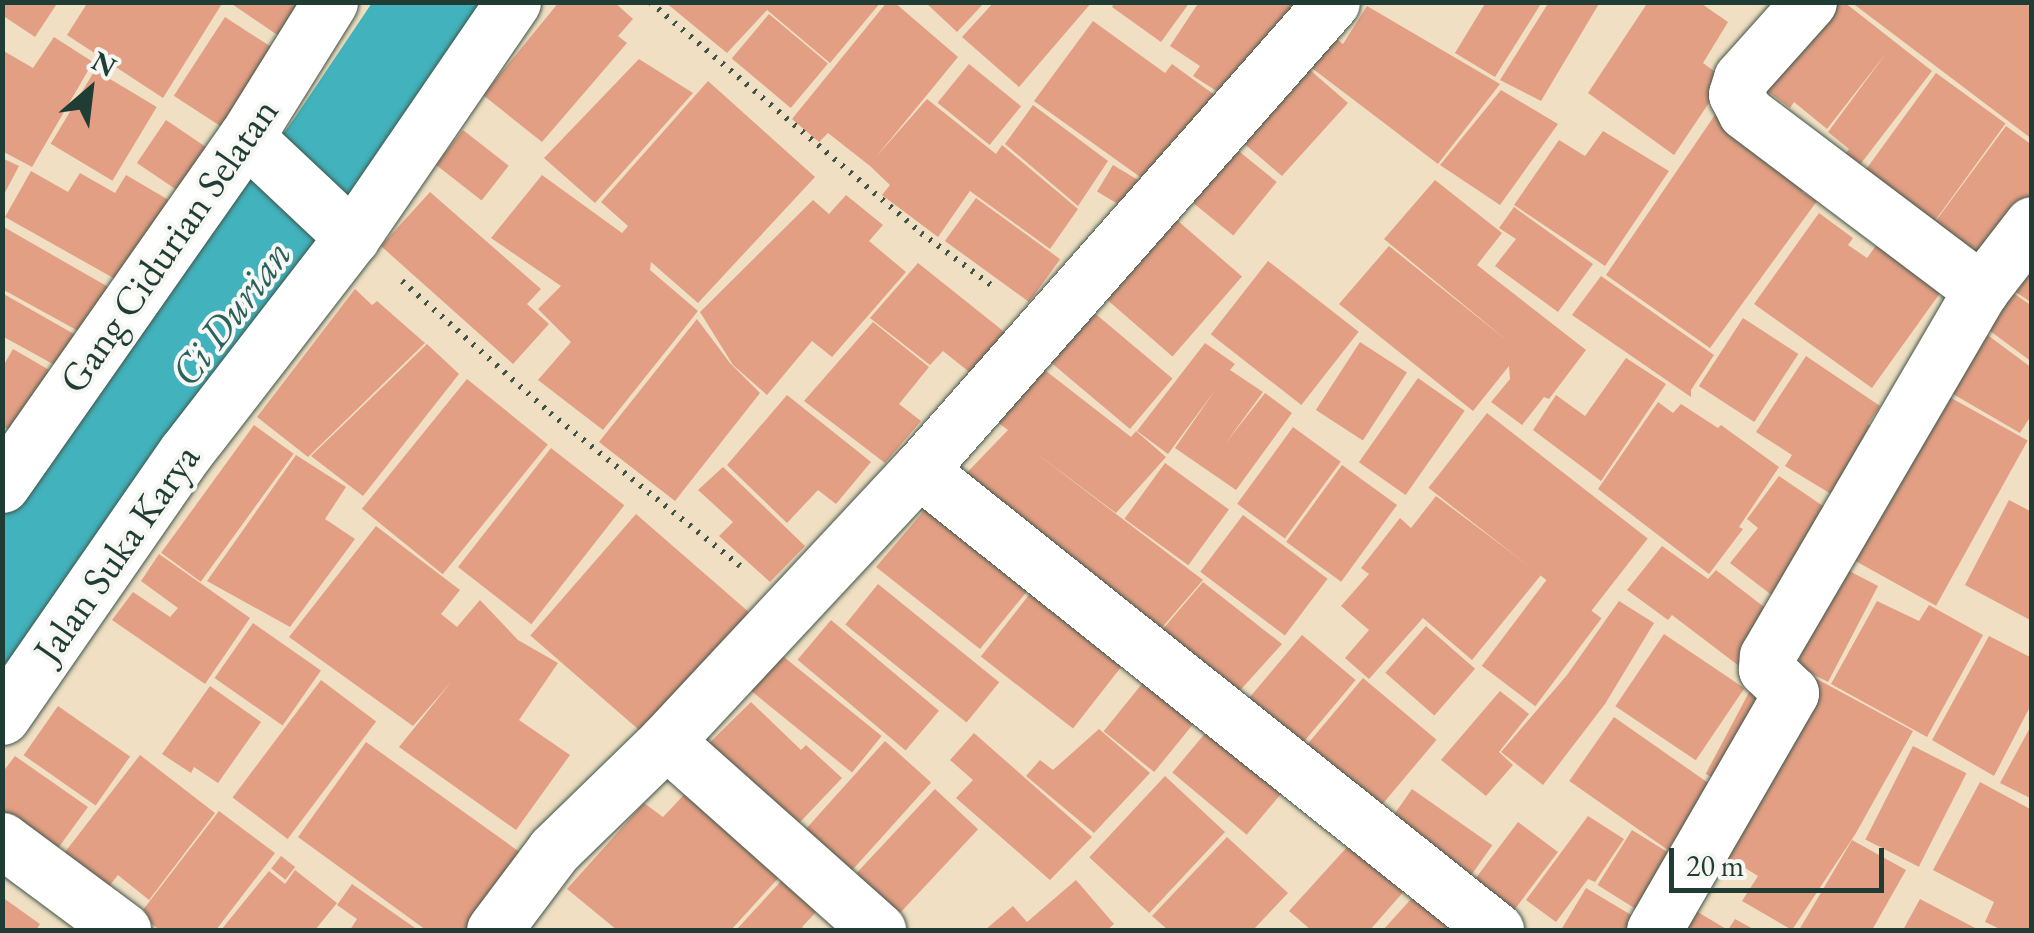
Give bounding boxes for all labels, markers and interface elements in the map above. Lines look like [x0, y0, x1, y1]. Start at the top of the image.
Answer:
north arrow [40, 40, 140, 140]
text: N [86, 42, 123, 85]
street label: Gang Cidurian Selatan [48, 88, 288, 402]
water label: Ci Durian [160, 230, 302, 396]
street label: Jalan Suka Karya [23, 434, 209, 672]
scale bar [1674, 828, 1889, 890]
text: 20 m [1686, 846, 1744, 885]

